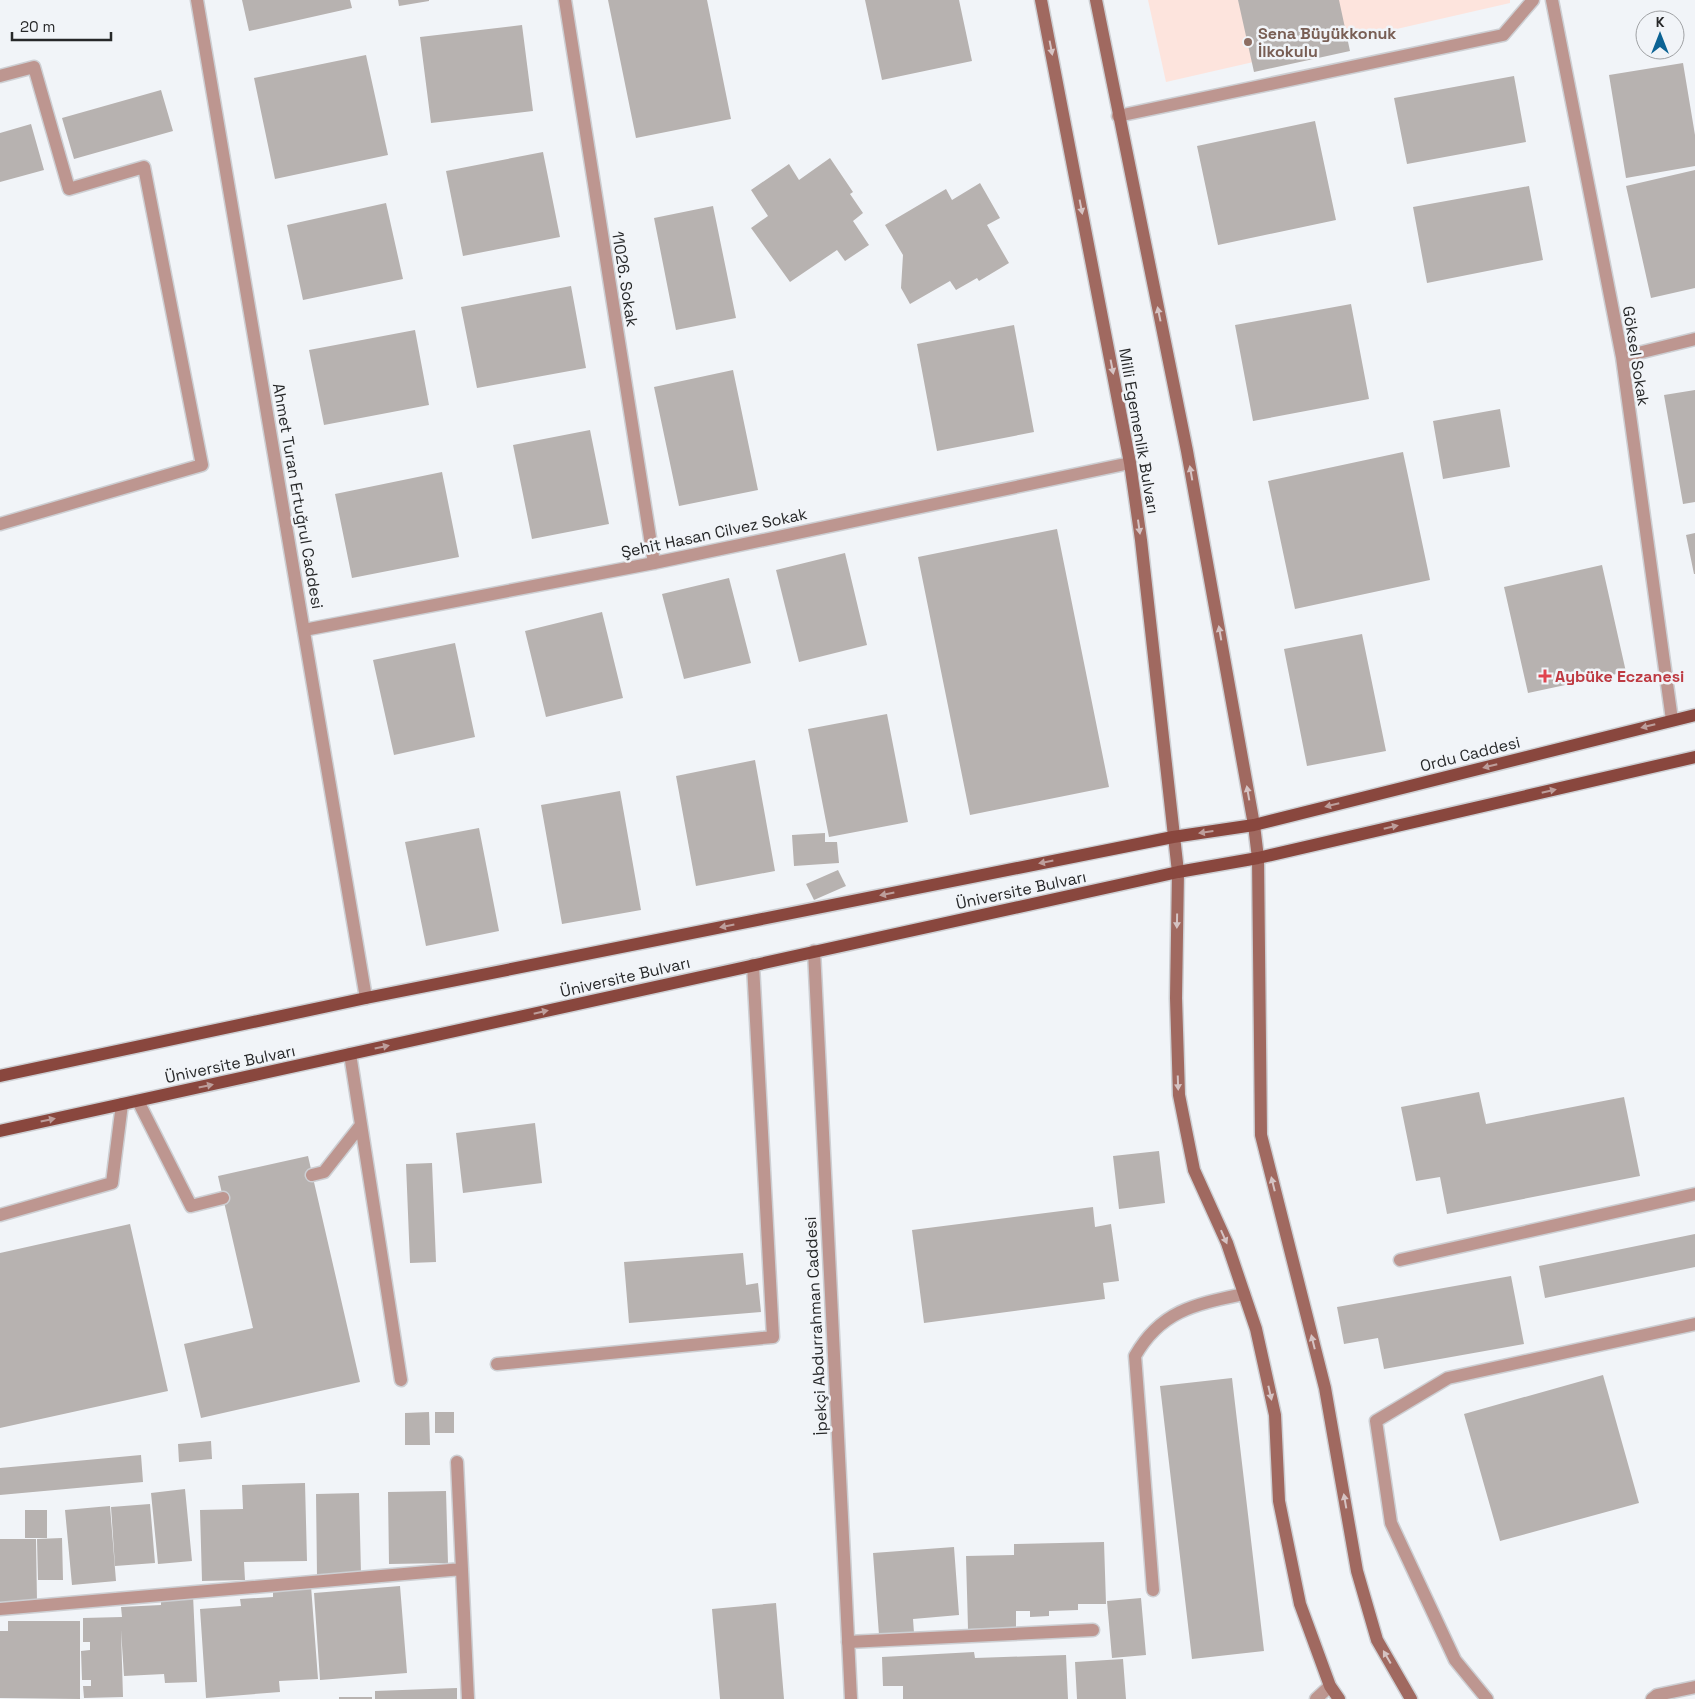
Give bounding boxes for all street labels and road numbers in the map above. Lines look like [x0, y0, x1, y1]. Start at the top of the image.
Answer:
street label: 11026. Sokak [607, 230, 643, 329]
street label: Göksel Sokak [1618, 305, 1654, 408]
street label: Milli Egemenlik Bulvarı [1114, 347, 1164, 515]
street label: Ahmet Turan Ertuğrul Caddesi [268, 382, 328, 610]
street label: Şehit Hasan Cilvez Sokak [619, 503, 809, 563]
street label: Ordu Caddesi [1418, 731, 1522, 777]
street label: Üniversite Bulvarı [954, 866, 1088, 914]
street label: Üniversite Bulvarı [558, 952, 692, 1002]
street label: Üniversite Bulvarı [163, 1040, 297, 1088]
street label: İpekçi Abdurrahman Caddesi [800, 1216, 832, 1436]

